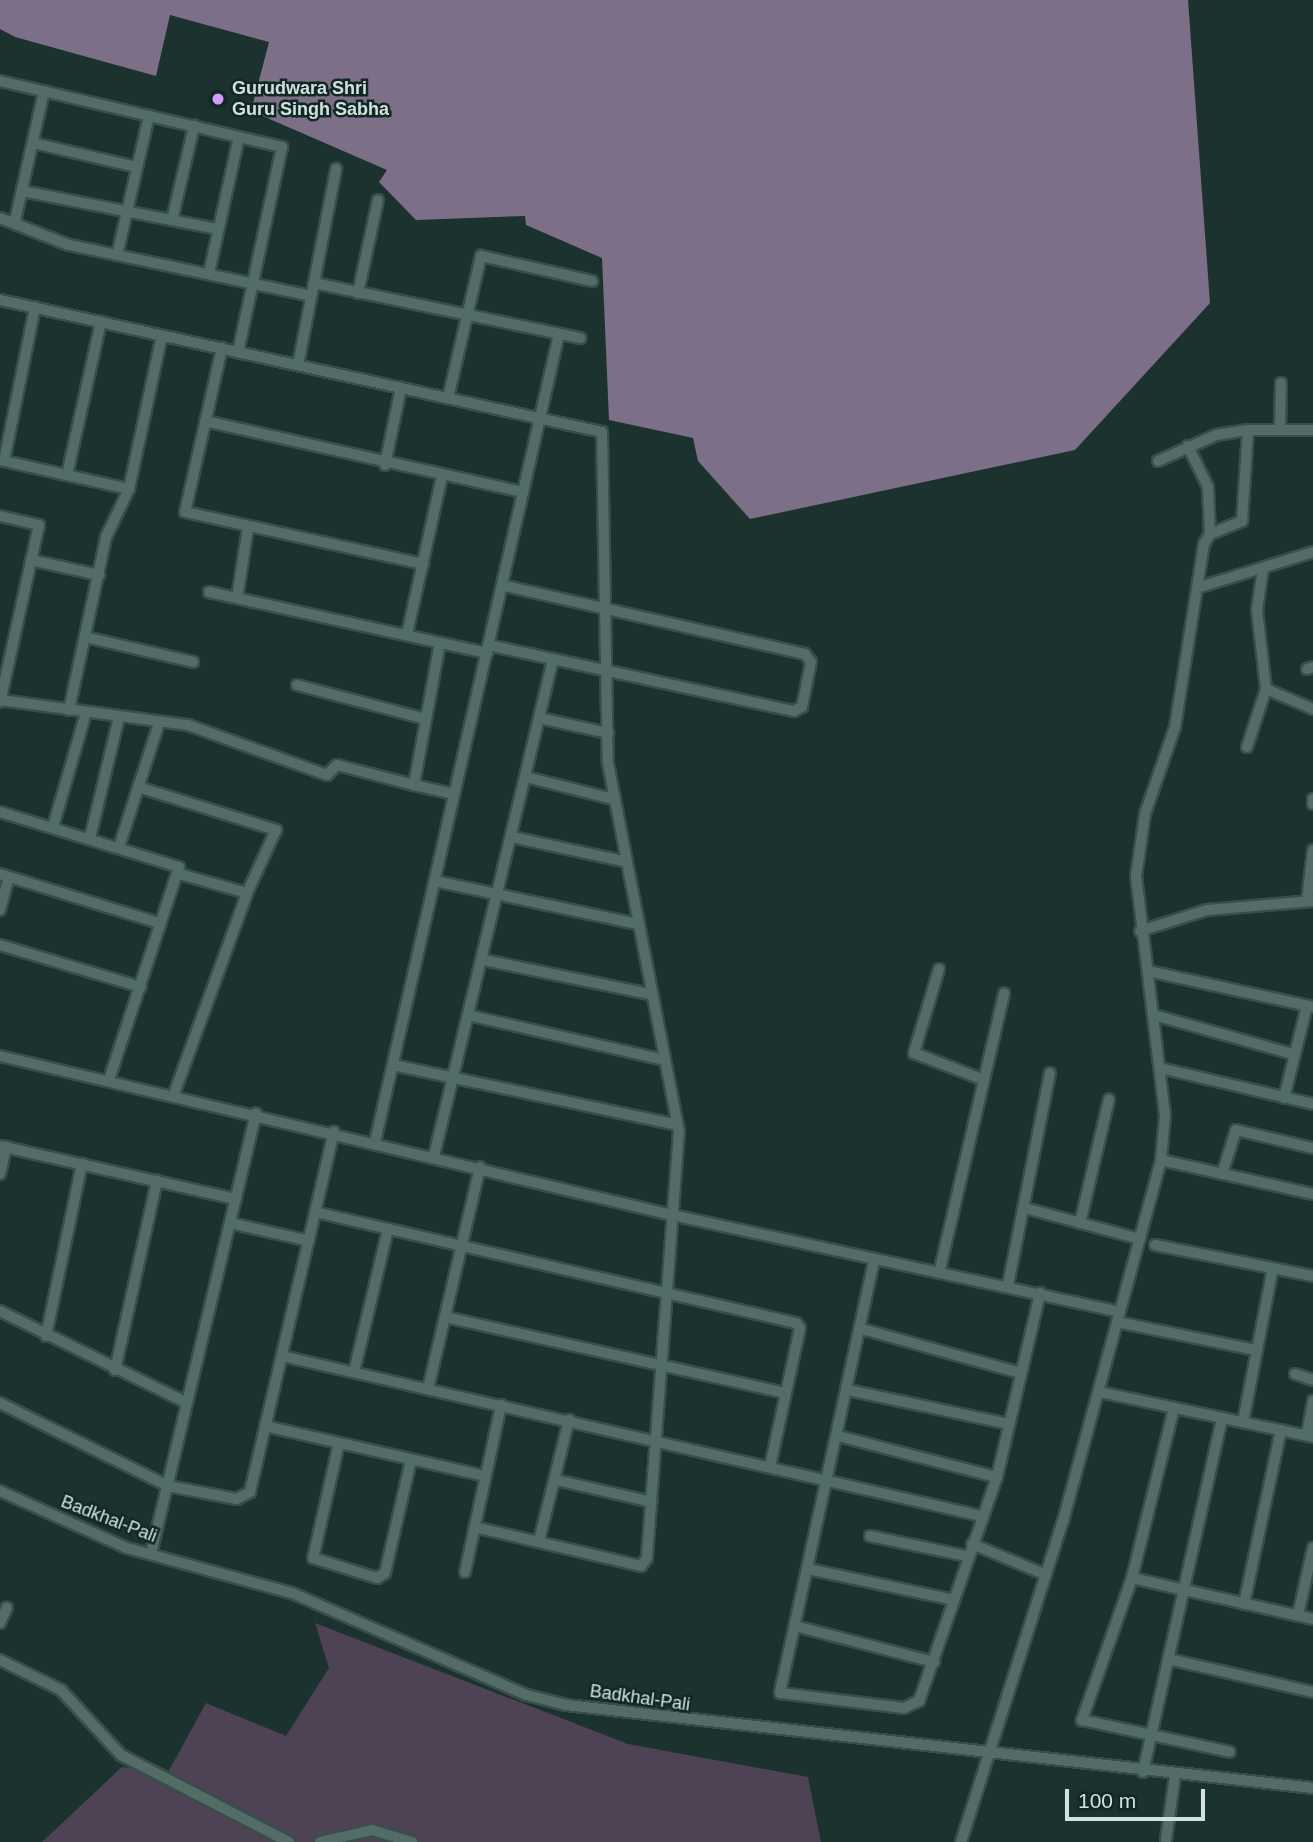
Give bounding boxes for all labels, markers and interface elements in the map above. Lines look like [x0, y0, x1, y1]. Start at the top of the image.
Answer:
place label: Gurudwara Shri Guru Singh Sabha [232, 78, 389, 120]
marker: Gurudwara Shri Guru Singh Sabha [210, 91, 226, 107]
street label: Badkhal-Pali [58, 1491, 160, 1547]
street label: Badkhal-Pali [588, 1680, 692, 1716]
scale bar [1068, 1776, 1208, 1820]
text: 100 m [1078, 1789, 1136, 1812]

